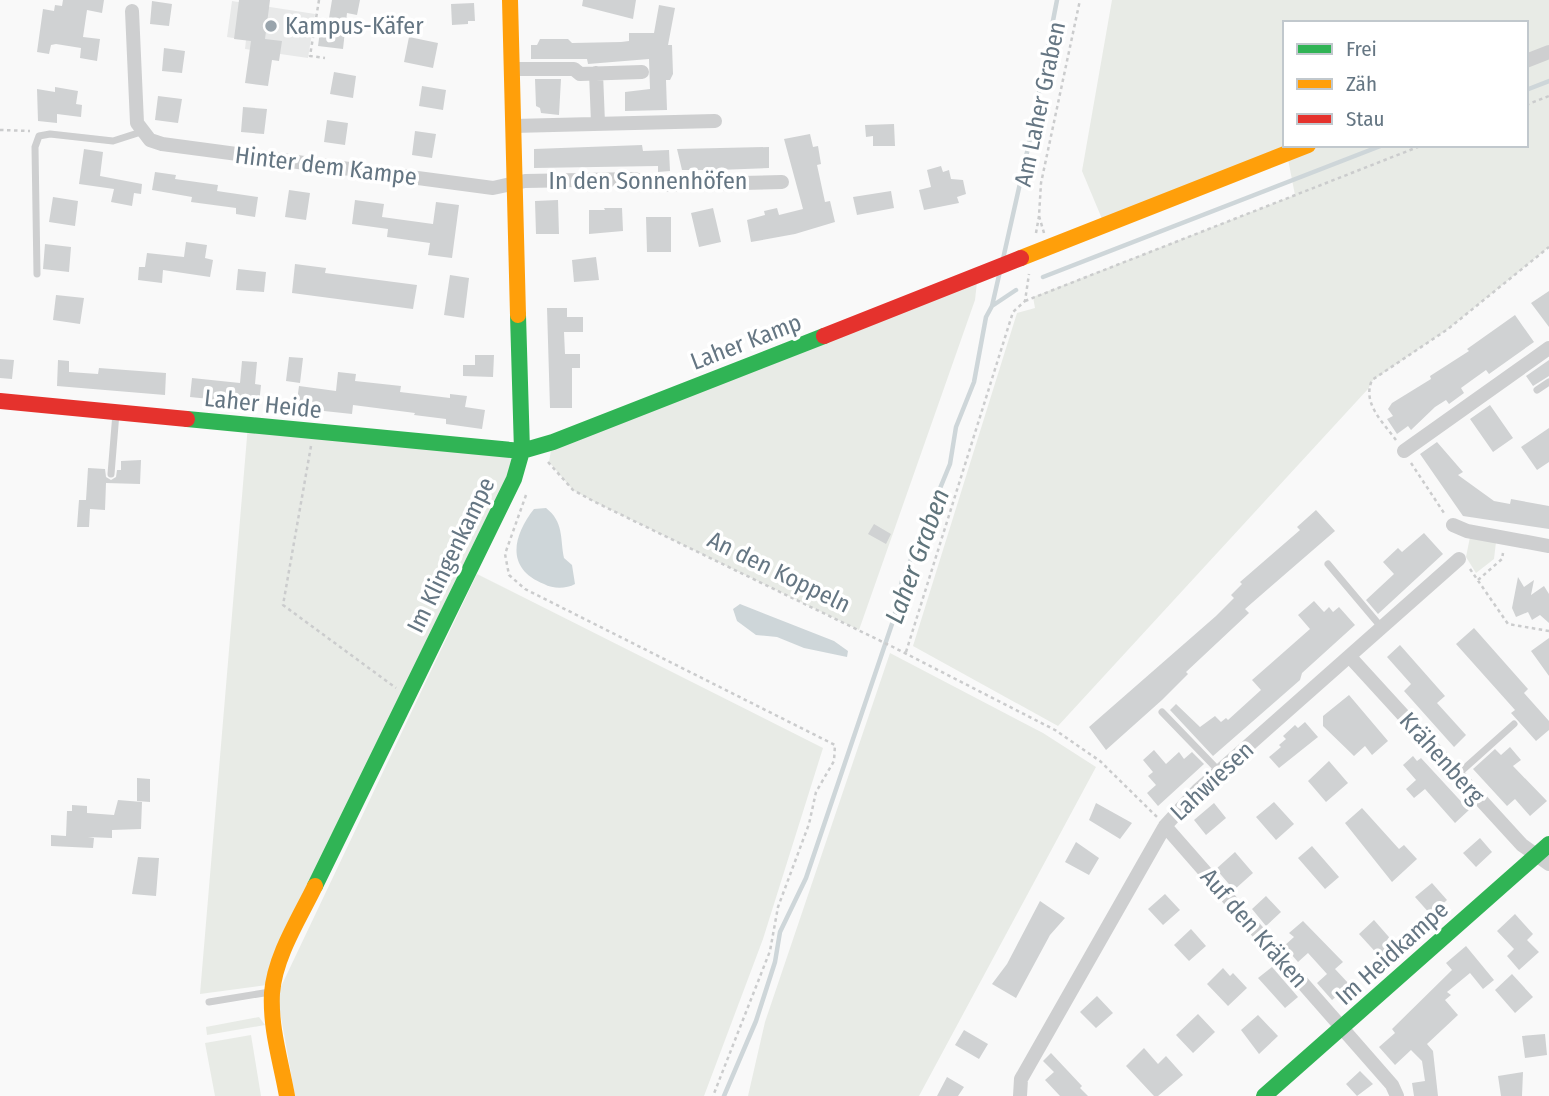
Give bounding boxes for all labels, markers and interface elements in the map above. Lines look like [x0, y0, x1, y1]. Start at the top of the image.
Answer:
place label: Kampus-Käfer [285, 12, 424, 40]
marker: Kampus-Käfer [263, 18, 279, 34]
street label: Am Laher Graben [1009, 19, 1071, 189]
legend [1283, 21, 1528, 147]
text: Frei [1346, 36, 1377, 62]
text: Zäh [1346, 71, 1377, 97]
text: Stau [1346, 106, 1384, 132]
street label: Hinter dem Kampe [234, 141, 418, 191]
street label: In den Sonnenhöfen [549, 167, 747, 195]
street label: Laher Kamp [687, 308, 805, 376]
street label: Laher Heide [203, 384, 323, 424]
street label: Im Klingenkampe [401, 473, 501, 637]
water label: Laher Graben [879, 484, 956, 628]
street label: An den Koppeln [703, 525, 855, 619]
street label: Krähenberg [1394, 707, 1491, 810]
street label: Lahwiesen [1165, 736, 1259, 826]
street label: Auf den Kräken [1195, 863, 1313, 993]
street label: Im Heidkampe [1330, 895, 1454, 1011]

